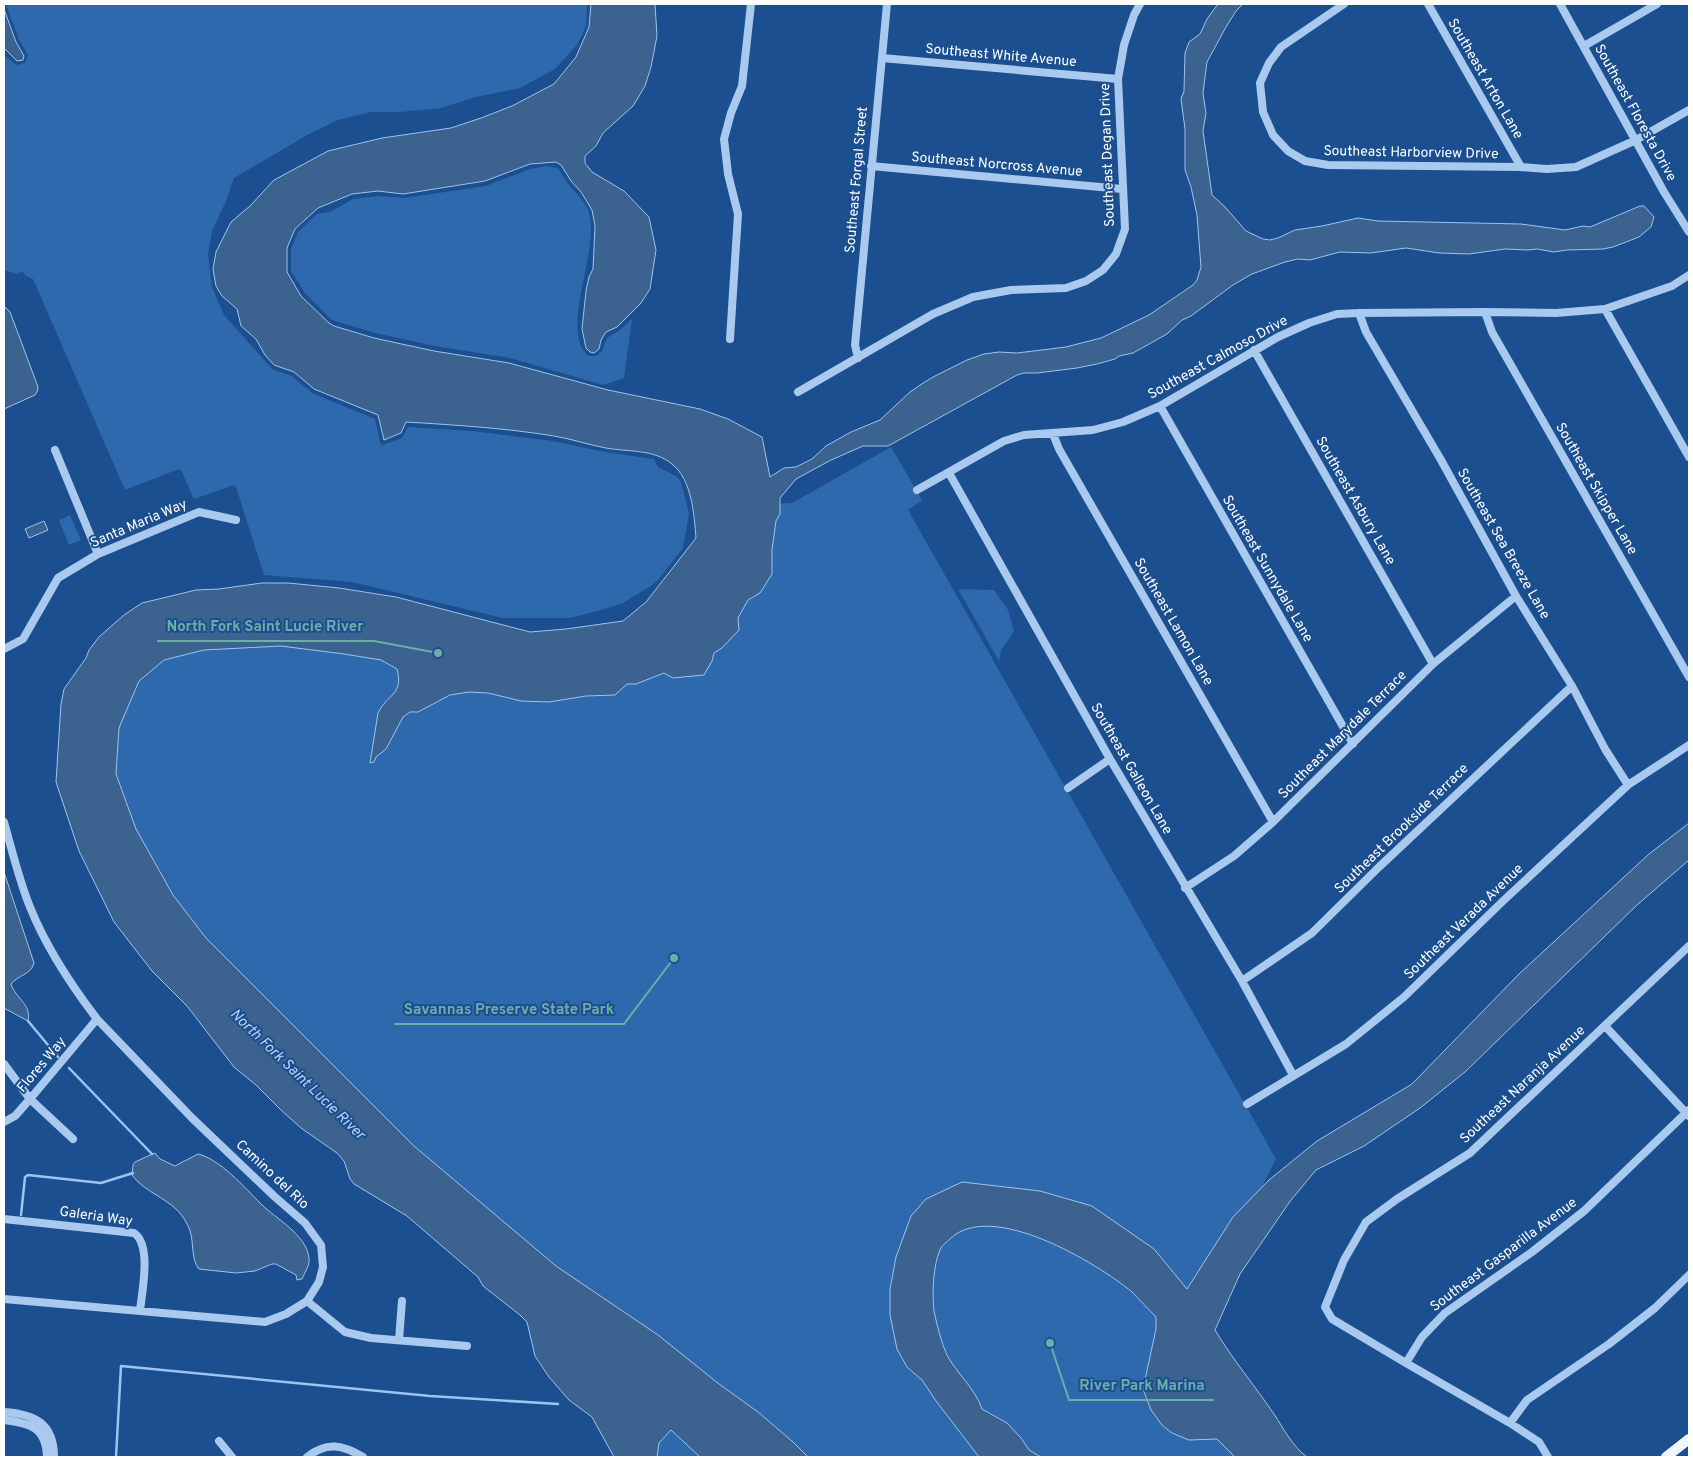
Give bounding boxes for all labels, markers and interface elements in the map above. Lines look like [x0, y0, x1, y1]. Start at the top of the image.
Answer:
street label: Southeast Arton Lane [1444, 16, 1526, 142]
street label: Southeast White Avenue [925, 41, 1077, 71]
street label: Southeast Floresta Drive [1590, 42, 1680, 184]
street label: Southeast Degan Drive [1097, 83, 1119, 227]
street label: Southeast Forgal Street [842, 106, 872, 254]
street label: Southeast Harborview Drive [1323, 143, 1499, 163]
street label: Southeast Norcross Avenue [911, 149, 1083, 181]
street label: Southeast Calmoso Drive [1145, 312, 1291, 404]
street label: Southeast Skipper Lane [1551, 420, 1641, 558]
street label: Southeast Asbury Lane [1311, 434, 1399, 568]
street label: Southeast Sea Breeze Lane [1453, 466, 1553, 622]
street label: Southeast Sunnydale Lane [1218, 492, 1316, 646]
street label: Santa Maria Way [88, 496, 190, 552]
street label: Southeast Lamon Lane [1130, 555, 1216, 689]
callout: North Fork Saint Lucie River [157, 611, 374, 641]
text: North Fork Saint Lucie River [166, 618, 364, 637]
street label: Southeast Marydale Terrace [1275, 667, 1411, 803]
street label: Southeast Galleon Lane [1086, 700, 1176, 838]
street label: Southeast Brookside Terrace [1331, 760, 1473, 898]
street label: Southeast Verada Avenue [1401, 861, 1527, 983]
callout: Savannas Preserve State Park [394, 994, 624, 1024]
text: Savannas Preserve State Park [404, 1001, 614, 1020]
water label: North Fork Saint Lucie River [225, 1005, 370, 1146]
street label: Southeast Naranja Avenue [1457, 1022, 1589, 1148]
street label: Flores Way [14, 1034, 70, 1096]
street label: Camino del Rio [232, 1137, 312, 1213]
street label: Southeast Gasparilla Avenue [1427, 1194, 1581, 1316]
street label: Galeria Way [58, 1203, 134, 1231]
callout: River Park Marina [1069, 1370, 1214, 1400]
text: River Park Marina [1079, 1377, 1205, 1396]

